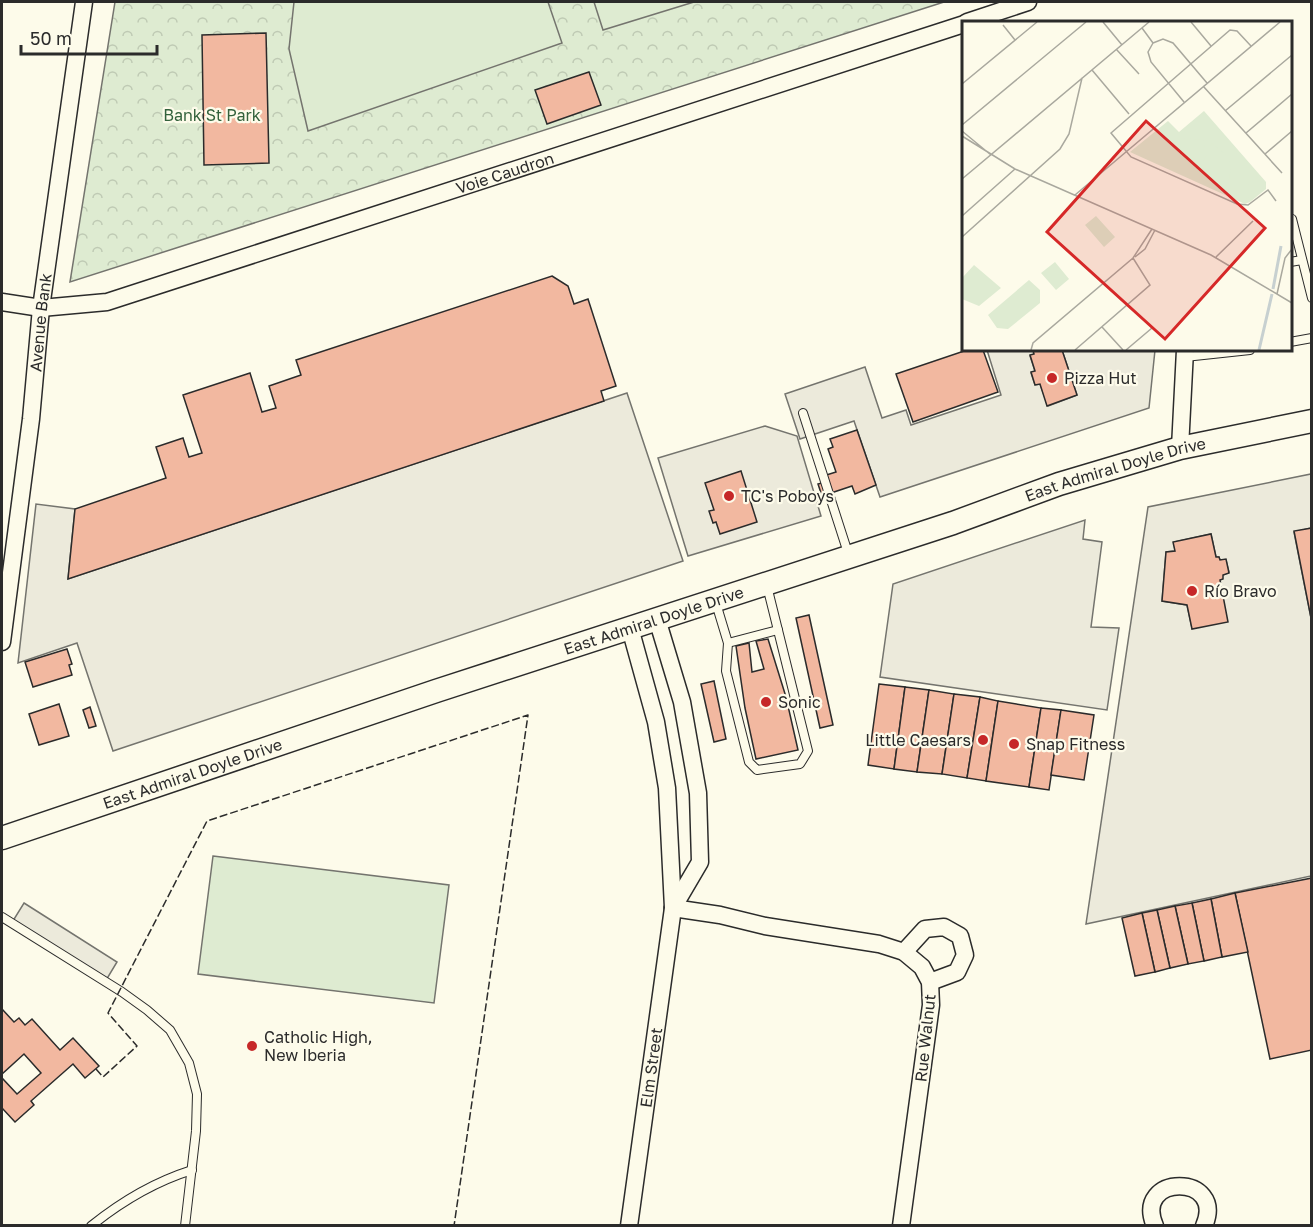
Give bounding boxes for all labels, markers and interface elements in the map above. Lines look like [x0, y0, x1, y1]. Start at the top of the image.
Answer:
scale bar [21, 18, 158, 56]
inset map [962, 21, 1292, 351]
text: 50 m [30, 27, 72, 49]
park label: Bank St Park [163, 105, 261, 125]
street label: Voie Caudron [453, 148, 556, 198]
street label: Avenue Bank [25, 272, 56, 373]
place label: Pizza Hut [1064, 368, 1137, 388]
marker: Pizza Hut [1045, 371, 1059, 385]
street label: East Admiral Doyle Drive [1022, 433, 1208, 506]
place label: TC's Poboys [741, 486, 834, 506]
marker: TC's Poboys [722, 489, 736, 503]
place label: Río Bravo [1204, 581, 1277, 601]
street label: East Admiral Doyle Drive [561, 582, 746, 659]
marker: Río Bravo [1185, 584, 1199, 598]
place label: Sonic [778, 692, 821, 712]
marker: Sonic [759, 695, 773, 709]
place label: Little Caesars [865, 730, 971, 750]
marker: Little Caesars [976, 733, 990, 747]
street label: East Admiral Doyle Drive [100, 734, 285, 813]
place label: Snap Fitness [1026, 734, 1125, 754]
marker: Snap Fitness [1007, 737, 1021, 751]
street label: Rue Walnut [910, 993, 940, 1083]
street label: Elm Street [636, 1026, 666, 1109]
place label: Catholic High, New Iberia [264, 1027, 373, 1065]
marker: Catholic High, New Iberia [245, 1039, 259, 1053]

